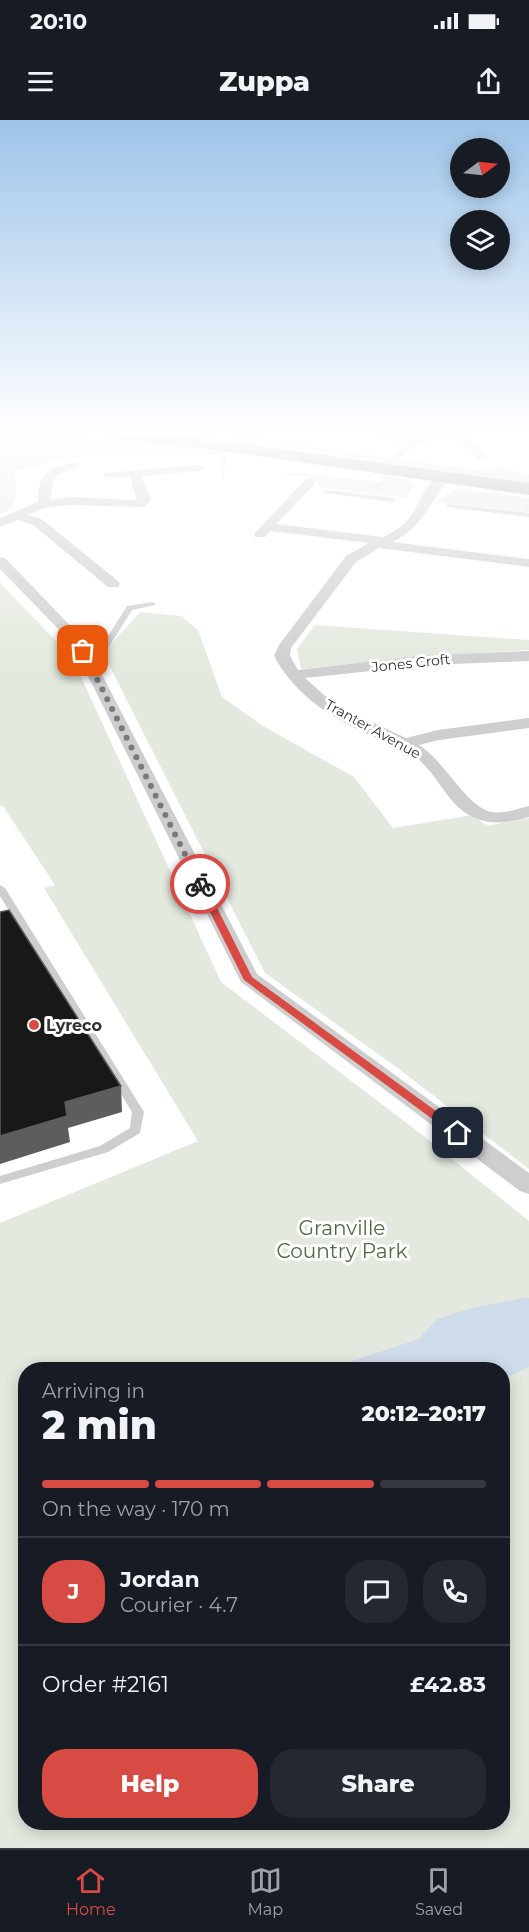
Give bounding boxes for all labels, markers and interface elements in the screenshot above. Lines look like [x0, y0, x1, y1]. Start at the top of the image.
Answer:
text: 20:10 [30, 8, 87, 35]
icon: menu [24, 65, 57, 98]
text: Zuppa [219, 65, 310, 98]
icon: share [472, 65, 505, 98]
north arrow [450, 138, 510, 198]
map controls [450, 138, 510, 270]
button: layers [450, 210, 510, 270]
pin [57, 625, 108, 676]
icon: bag [66, 634, 99, 667]
street label: Jones Croft [370, 650, 451, 676]
street label: Tranter Avenue [322, 695, 424, 763]
courier [170, 854, 230, 914]
icon: bike [184, 868, 217, 901]
place label: Lyreco [46, 1016, 102, 1035]
marker: Lyreco [27, 1018, 41, 1032]
pin [432, 1107, 483, 1158]
icon: home [441, 1116, 474, 1149]
park label: Granville Country Park [276, 1216, 408, 1263]
text: Arriving in [42, 1379, 145, 1403]
text: 20:12–20:17 [362, 1400, 486, 1427]
text: 2 min [42, 1401, 157, 1449]
text: On the way · 170 m [42, 1497, 230, 1521]
button: chat [345, 1560, 408, 1623]
button: phone [423, 1560, 486, 1623]
text: Jordan [120, 1566, 200, 1593]
text: J [68, 1578, 79, 1605]
text: Courier · 4.7 [120, 1593, 238, 1617]
text: Order #2161 [42, 1671, 169, 1698]
text: £42.83 [410, 1671, 486, 1698]
button: Help [42, 1749, 258, 1818]
button: Share [270, 1749, 486, 1818]
tab: Home [66, 1864, 116, 1919]
tab: Map [248, 1864, 283, 1919]
tab: Saved [415, 1864, 463, 1919]

